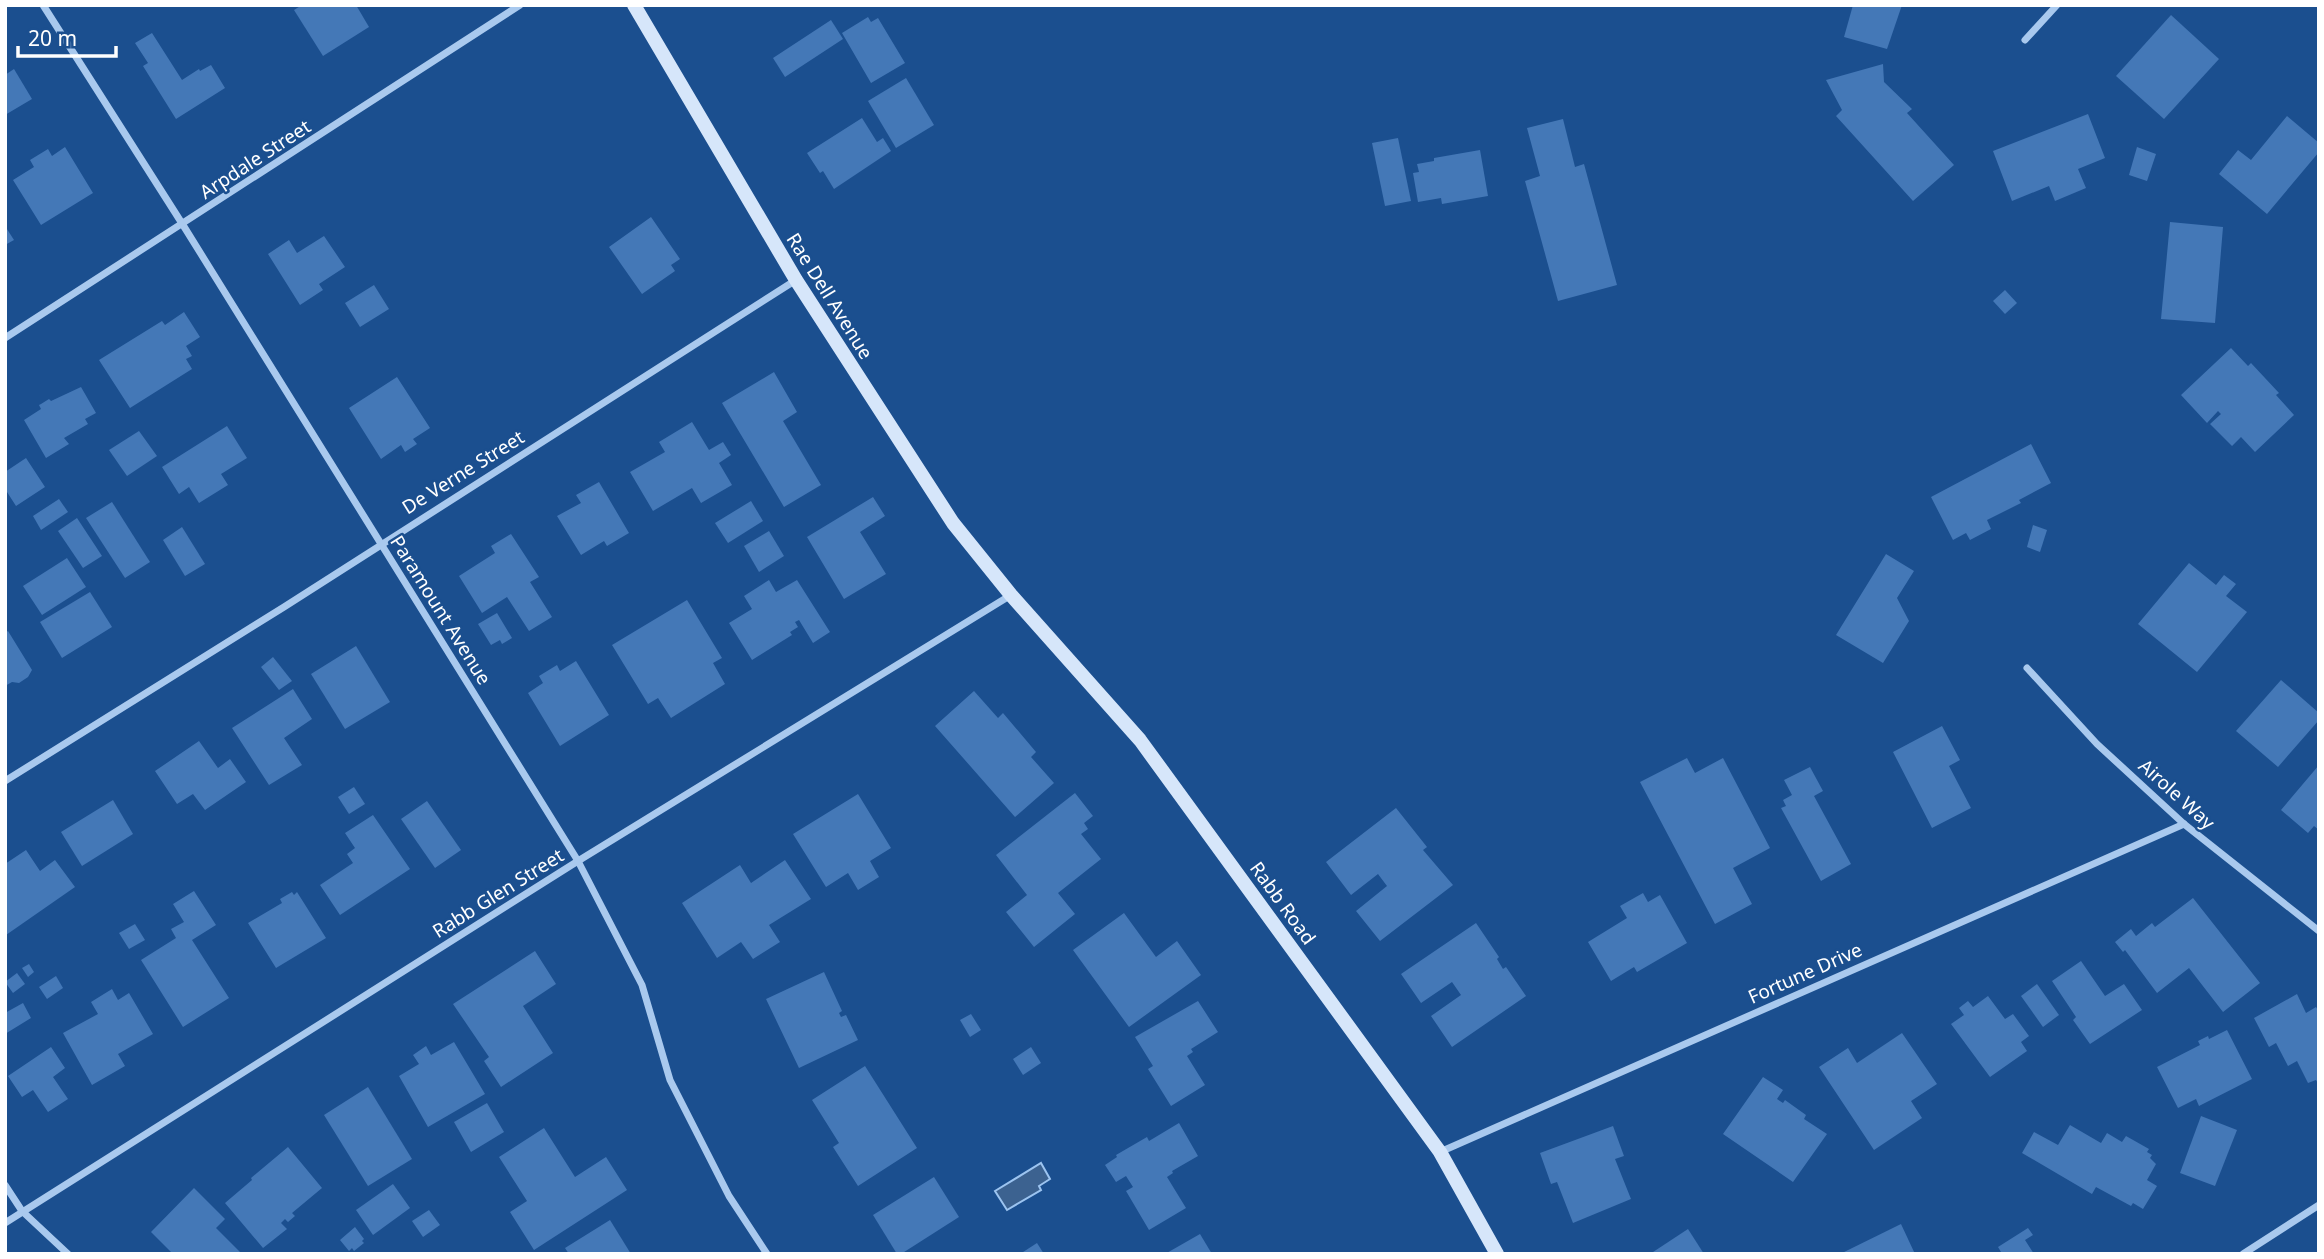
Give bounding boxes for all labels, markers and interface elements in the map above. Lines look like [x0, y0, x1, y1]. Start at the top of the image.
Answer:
scale bar [18, 14, 116, 58]
text: 20 m [28, 24, 77, 52]
street label: Arpdale Street [194, 113, 316, 205]
street label: Rae Dell Avenue [781, 228, 879, 364]
street label: De Verne Street [397, 424, 529, 520]
street label: Paramount Avenue [385, 530, 497, 690]
street label: Airole Way [2133, 753, 2221, 835]
street label: Rabb Glen Street [428, 842, 569, 944]
street label: Rabb Road [1244, 856, 1322, 950]
street label: Fortune Drive [1744, 936, 1866, 1010]

